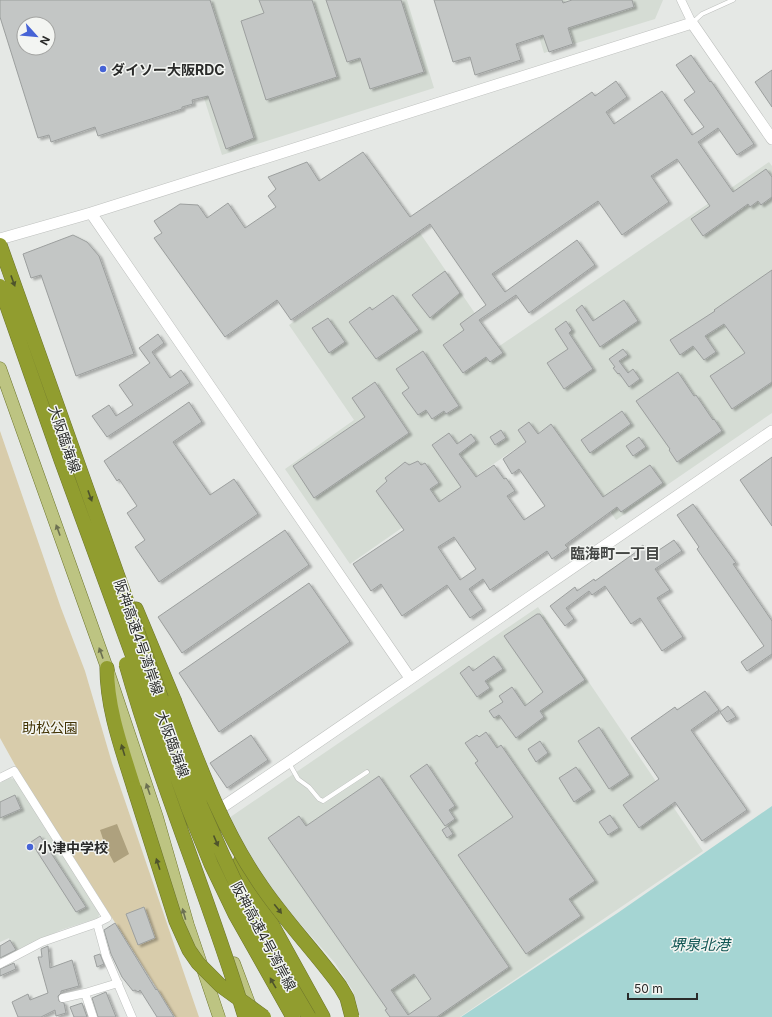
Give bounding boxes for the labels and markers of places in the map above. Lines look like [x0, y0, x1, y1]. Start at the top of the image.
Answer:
place label: ダイソー大阪RDC [111, 61, 225, 78]
marker: ダイソー大阪RDC [98, 64, 108, 74]
place label: 小津中学校 [38, 839, 108, 856]
marker: 小津中学校 [25, 842, 35, 852]

